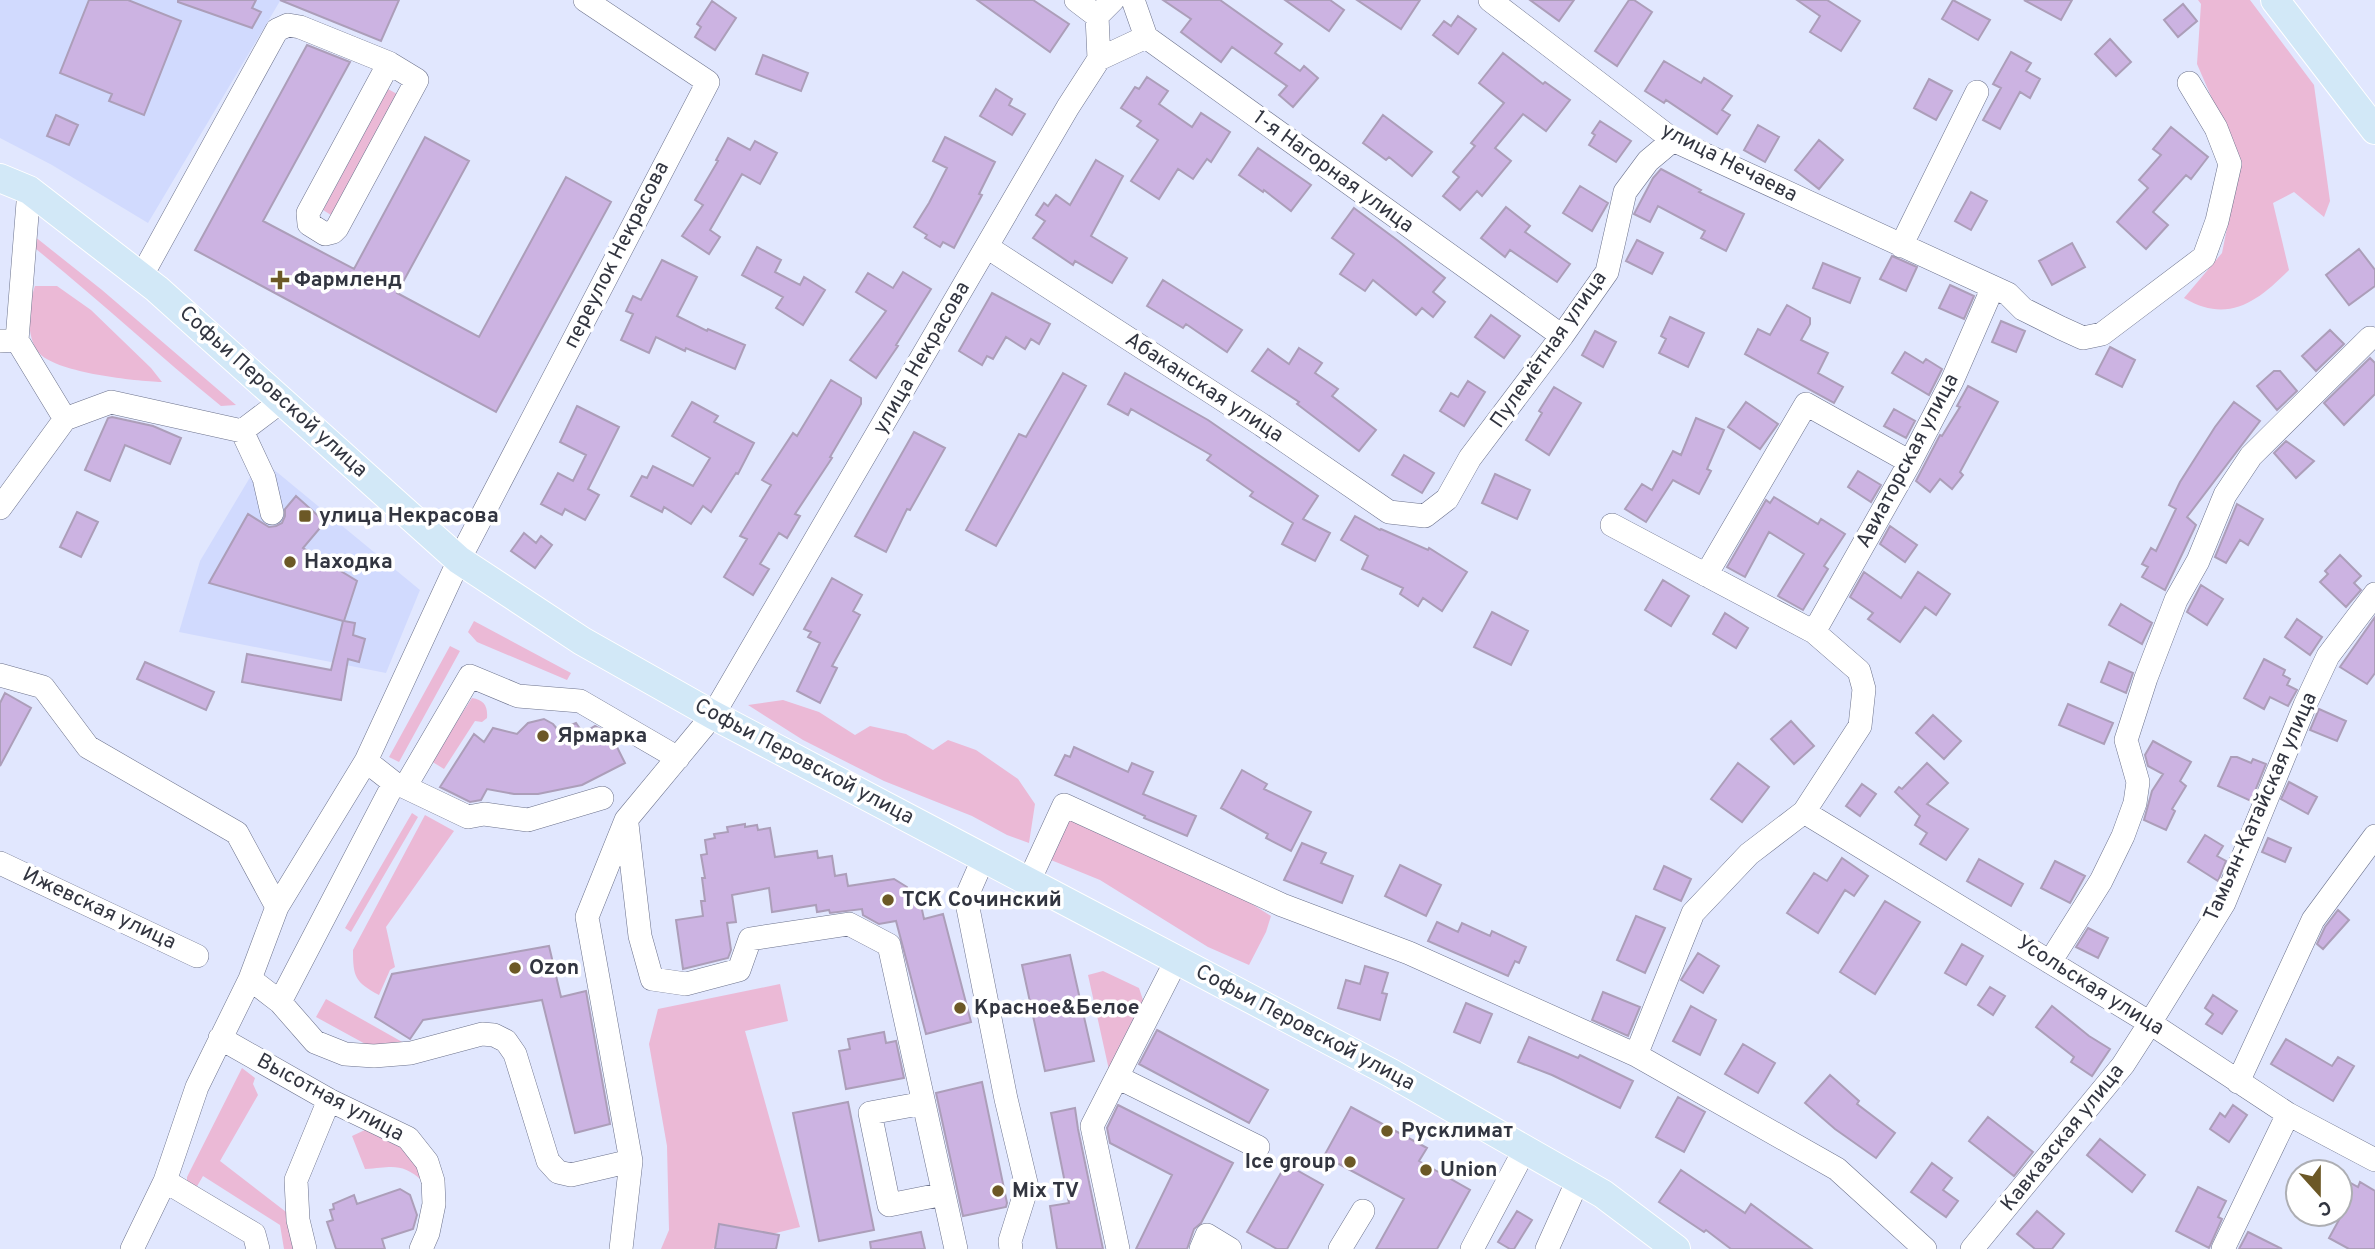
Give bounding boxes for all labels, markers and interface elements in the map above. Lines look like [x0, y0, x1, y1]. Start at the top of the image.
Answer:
street label: 1-я Нагорная улица [1247, 105, 1419, 239]
street label: улица Нечаева [1656, 117, 1802, 209]
street label: переулок Некрасова [558, 157, 676, 353]
street label: Пулемётная улица [1485, 266, 1613, 434]
place label: Фармленд [294, 267, 402, 294]
marker: Фармленд [272, 272, 288, 288]
street label: улица Некрасова [867, 277, 977, 439]
street label: Софьи Перовской улица [173, 300, 373, 484]
street label: Абаканская улица [1120, 327, 1288, 449]
street label: Авиаторская улица [1851, 369, 1965, 553]
place label: улица Некрасова [319, 503, 499, 530]
marker: улица Некрасова [297, 508, 313, 524]
place label: Находка [304, 549, 393, 576]
marker: Находка [282, 554, 298, 570]
street label: Тамьян-Катайская улица [2198, 688, 2324, 926]
street label: Софьи Перовской улица [690, 693, 918, 831]
place label: Ярмарка [557, 723, 647, 750]
marker: Ярмарка [535, 728, 551, 744]
street label: Ижевская улица [18, 862, 180, 956]
place label: ТСК Сочинский [902, 887, 1062, 914]
marker: ТСК Сочинский [880, 892, 896, 908]
street label: Усольская улица [2011, 930, 2169, 1042]
place label: Ozon [529, 955, 579, 982]
street label: Софьи Перовской улица [1191, 959, 1419, 1097]
marker: Ozon [507, 960, 523, 976]
place label: Красное&Белое [974, 995, 1140, 1022]
marker: Красное&Белое [952, 1000, 968, 1016]
street label: Высотная улица [252, 1048, 408, 1148]
street label: Кавказская улица [1995, 1059, 2131, 1217]
place label: Русклимат [1401, 1118, 1513, 1145]
marker: Русклимат [1379, 1123, 1395, 1139]
place label: Ice group [1245, 1149, 1336, 1176]
marker: Ice group [1342, 1154, 1358, 1170]
place label: Union [1440, 1157, 1497, 1184]
north arrow [2284, 1158, 2354, 1228]
marker: Union [1418, 1162, 1434, 1178]
place label: Mix TV [1012, 1178, 1079, 1205]
marker: Mix TV [990, 1183, 1006, 1199]
text: С [2314, 1194, 2334, 1220]

